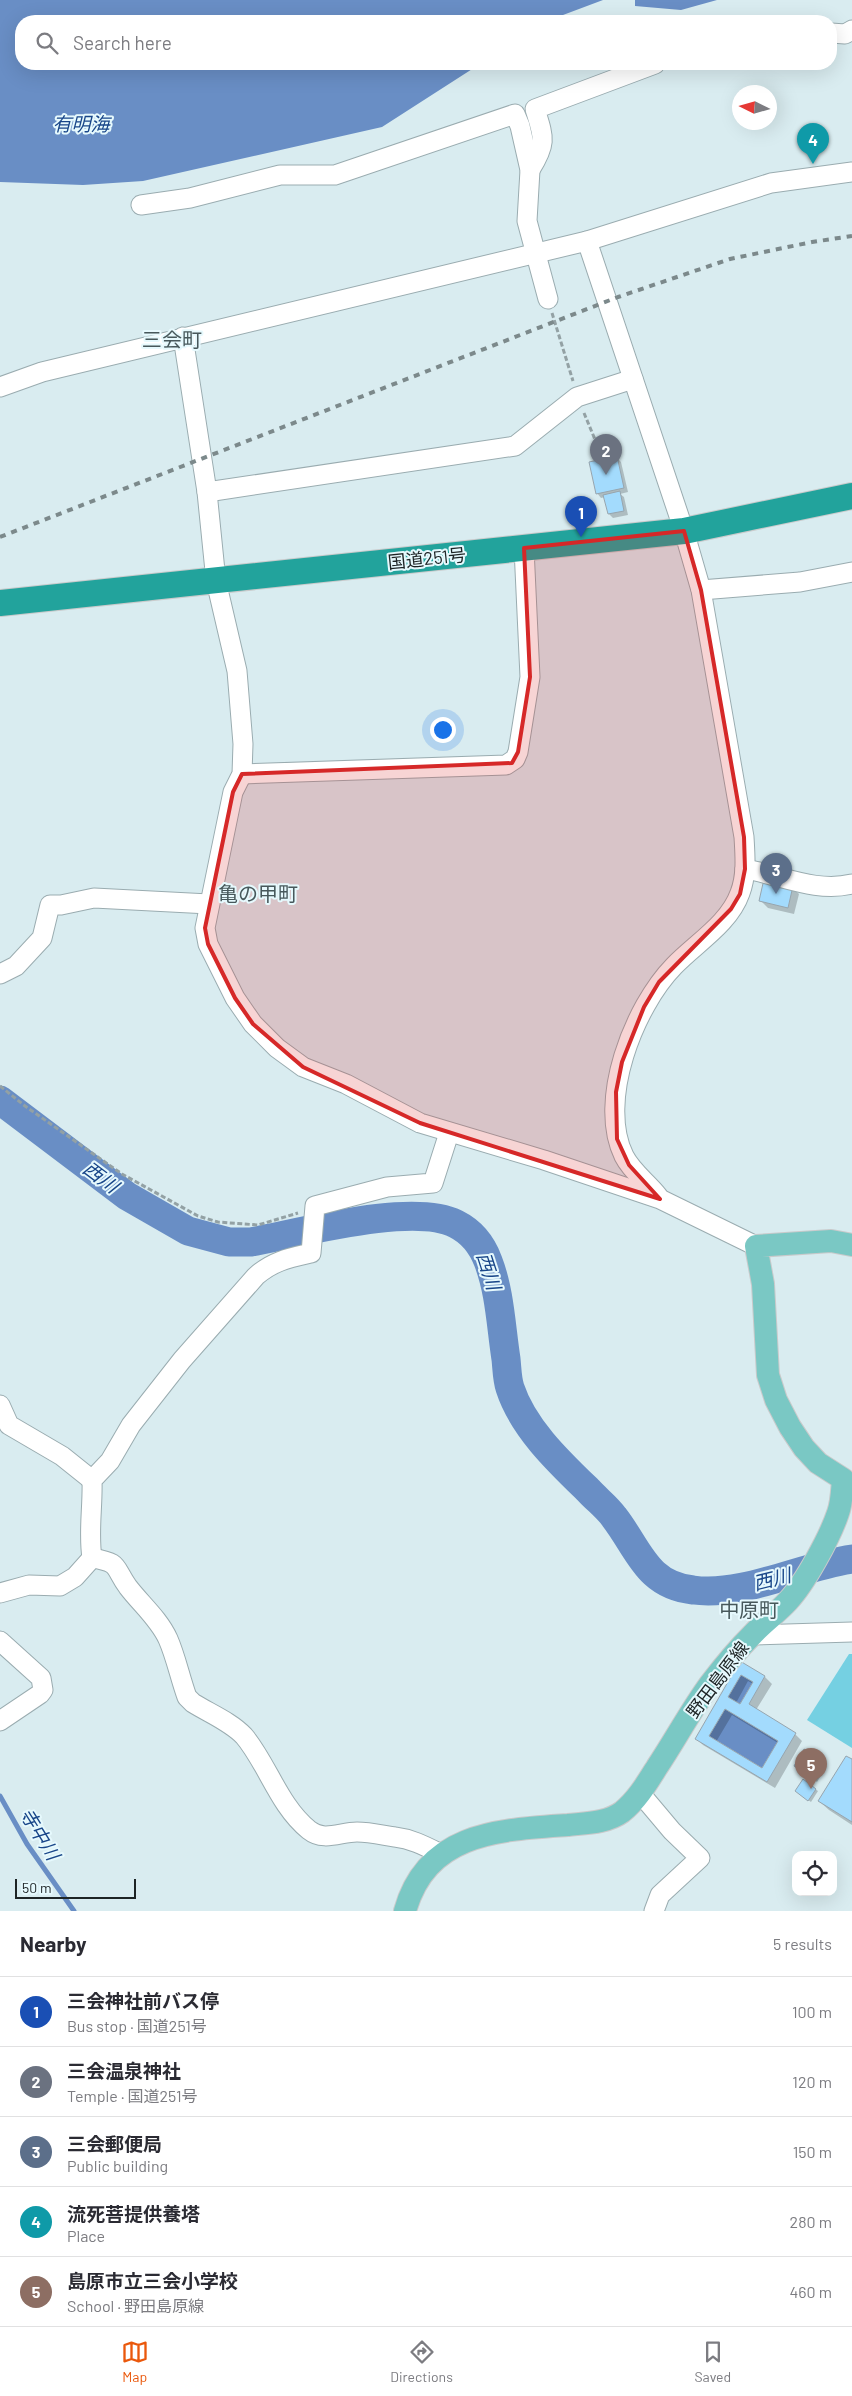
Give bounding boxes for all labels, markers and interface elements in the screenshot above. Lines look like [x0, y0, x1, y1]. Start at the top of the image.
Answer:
search box [15, 15, 837, 70]
icon: search [33, 29, 61, 57]
text: Search here [73, 31, 172, 54]
north arrow [732, 85, 777, 130]
water label: 有明海 [52, 112, 112, 135]
pin: 4 [797, 123, 829, 164]
district label: 三会町 [142, 327, 202, 351]
pin: 2 [590, 434, 622, 475]
pin: 1 [565, 496, 597, 537]
street label: 国道251号 [387, 543, 467, 573]
your location [430, 717, 456, 743]
pin: 3 [760, 853, 792, 894]
district label: 亀の甲町 [218, 881, 298, 905]
water label: 西川 [79, 1156, 125, 1198]
water label: 西川 [473, 1249, 507, 1294]
water label: 西川 [751, 1562, 795, 1594]
district label: 中原町 [719, 1597, 779, 1621]
street label: 野田島原線 [681, 1637, 753, 1722]
pin: 5 [795, 1748, 827, 1789]
water label: 寺中川 [16, 1803, 66, 1866]
map controls [792, 1851, 837, 1896]
button: locate [792, 1851, 837, 1896]
scale bar [15, 1876, 136, 1899]
text: 50 m [22, 1879, 51, 1896]
text: Nearby [20, 1931, 86, 1956]
text: 5 results [773, 1934, 832, 1953]
text: 三会神社前バス停 [67, 1989, 219, 2012]
text: 1 [33, 2002, 39, 2021]
text: 100 m [792, 2002, 832, 2021]
text: Bus stop · 国道251号 [67, 2016, 207, 2035]
text: 三会温泉神社 [67, 2059, 181, 2082]
text: 2 [32, 2072, 40, 2091]
text: 120 m [792, 2072, 832, 2091]
text: Temple · 国道251号 [67, 2086, 198, 2105]
text: 三会郵便局 [67, 2132, 162, 2155]
text: 3 [32, 2142, 40, 2161]
text: 150 m [793, 2142, 832, 2161]
text: Public building [67, 2156, 168, 2175]
text: 流死菩提供養塔 [67, 2202, 200, 2225]
text: 4 [31, 2212, 41, 2231]
text: 280 m [790, 2212, 832, 2231]
text: Place [67, 2226, 105, 2245]
text: 島原市立三会小学校 [67, 2269, 238, 2292]
text: 5 [32, 2282, 40, 2301]
text: 460 m [789, 2282, 832, 2301]
text: School · 野田島原線 [67, 2296, 204, 2315]
tab: Map [121, 2338, 149, 2385]
tab: Directions [390, 2338, 453, 2385]
tab: Saved [694, 2338, 731, 2385]

